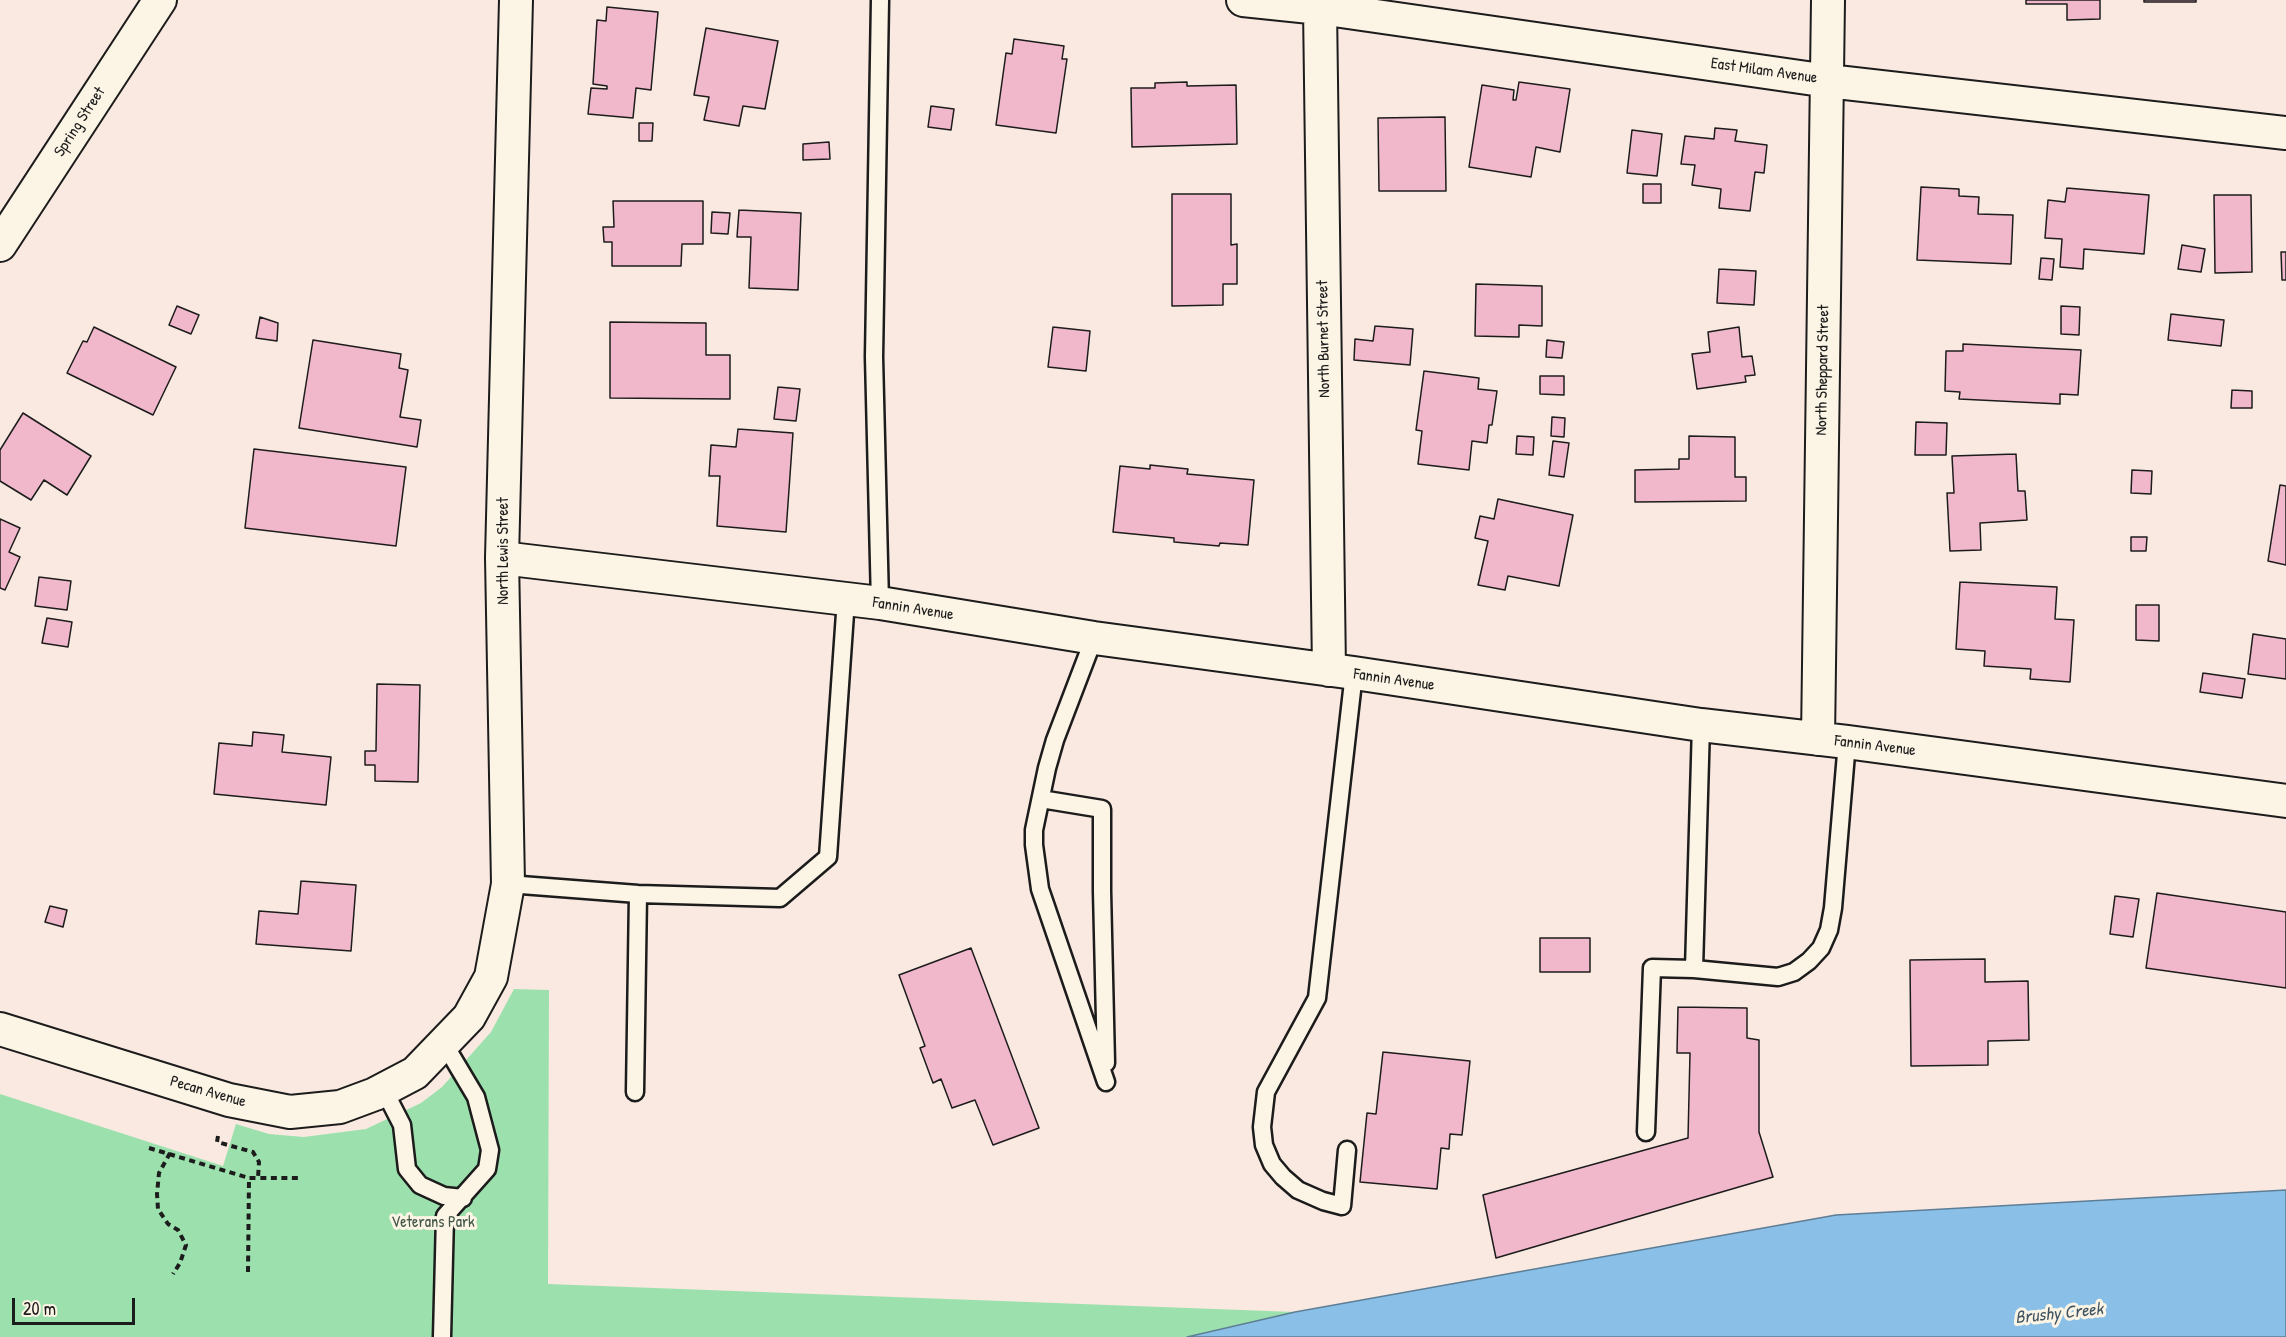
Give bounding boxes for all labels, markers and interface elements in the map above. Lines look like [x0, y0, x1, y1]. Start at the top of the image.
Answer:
street label: East Milam Avenue [1709, 54, 1819, 88]
street label: Spring Street [50, 84, 110, 160]
street label: North Burnet Street [1313, 280, 1335, 398]
street label: North Sheppard Street [1812, 304, 1834, 436]
street label: North Lewis Street [494, 497, 514, 605]
street label: Fannin Avenue [871, 593, 955, 625]
street label: Fannin Avenue [1352, 665, 1436, 695]
street label: Fannin Avenue [1833, 731, 1917, 761]
street label: Pecan Avenue [168, 1072, 248, 1112]
park label: Veterans Park [391, 1213, 475, 1233]
scale bar [15, 1286, 138, 1324]
text: 20 m [23, 1296, 56, 1321]
water label: Brushy Creek [2014, 1299, 2104, 1329]

